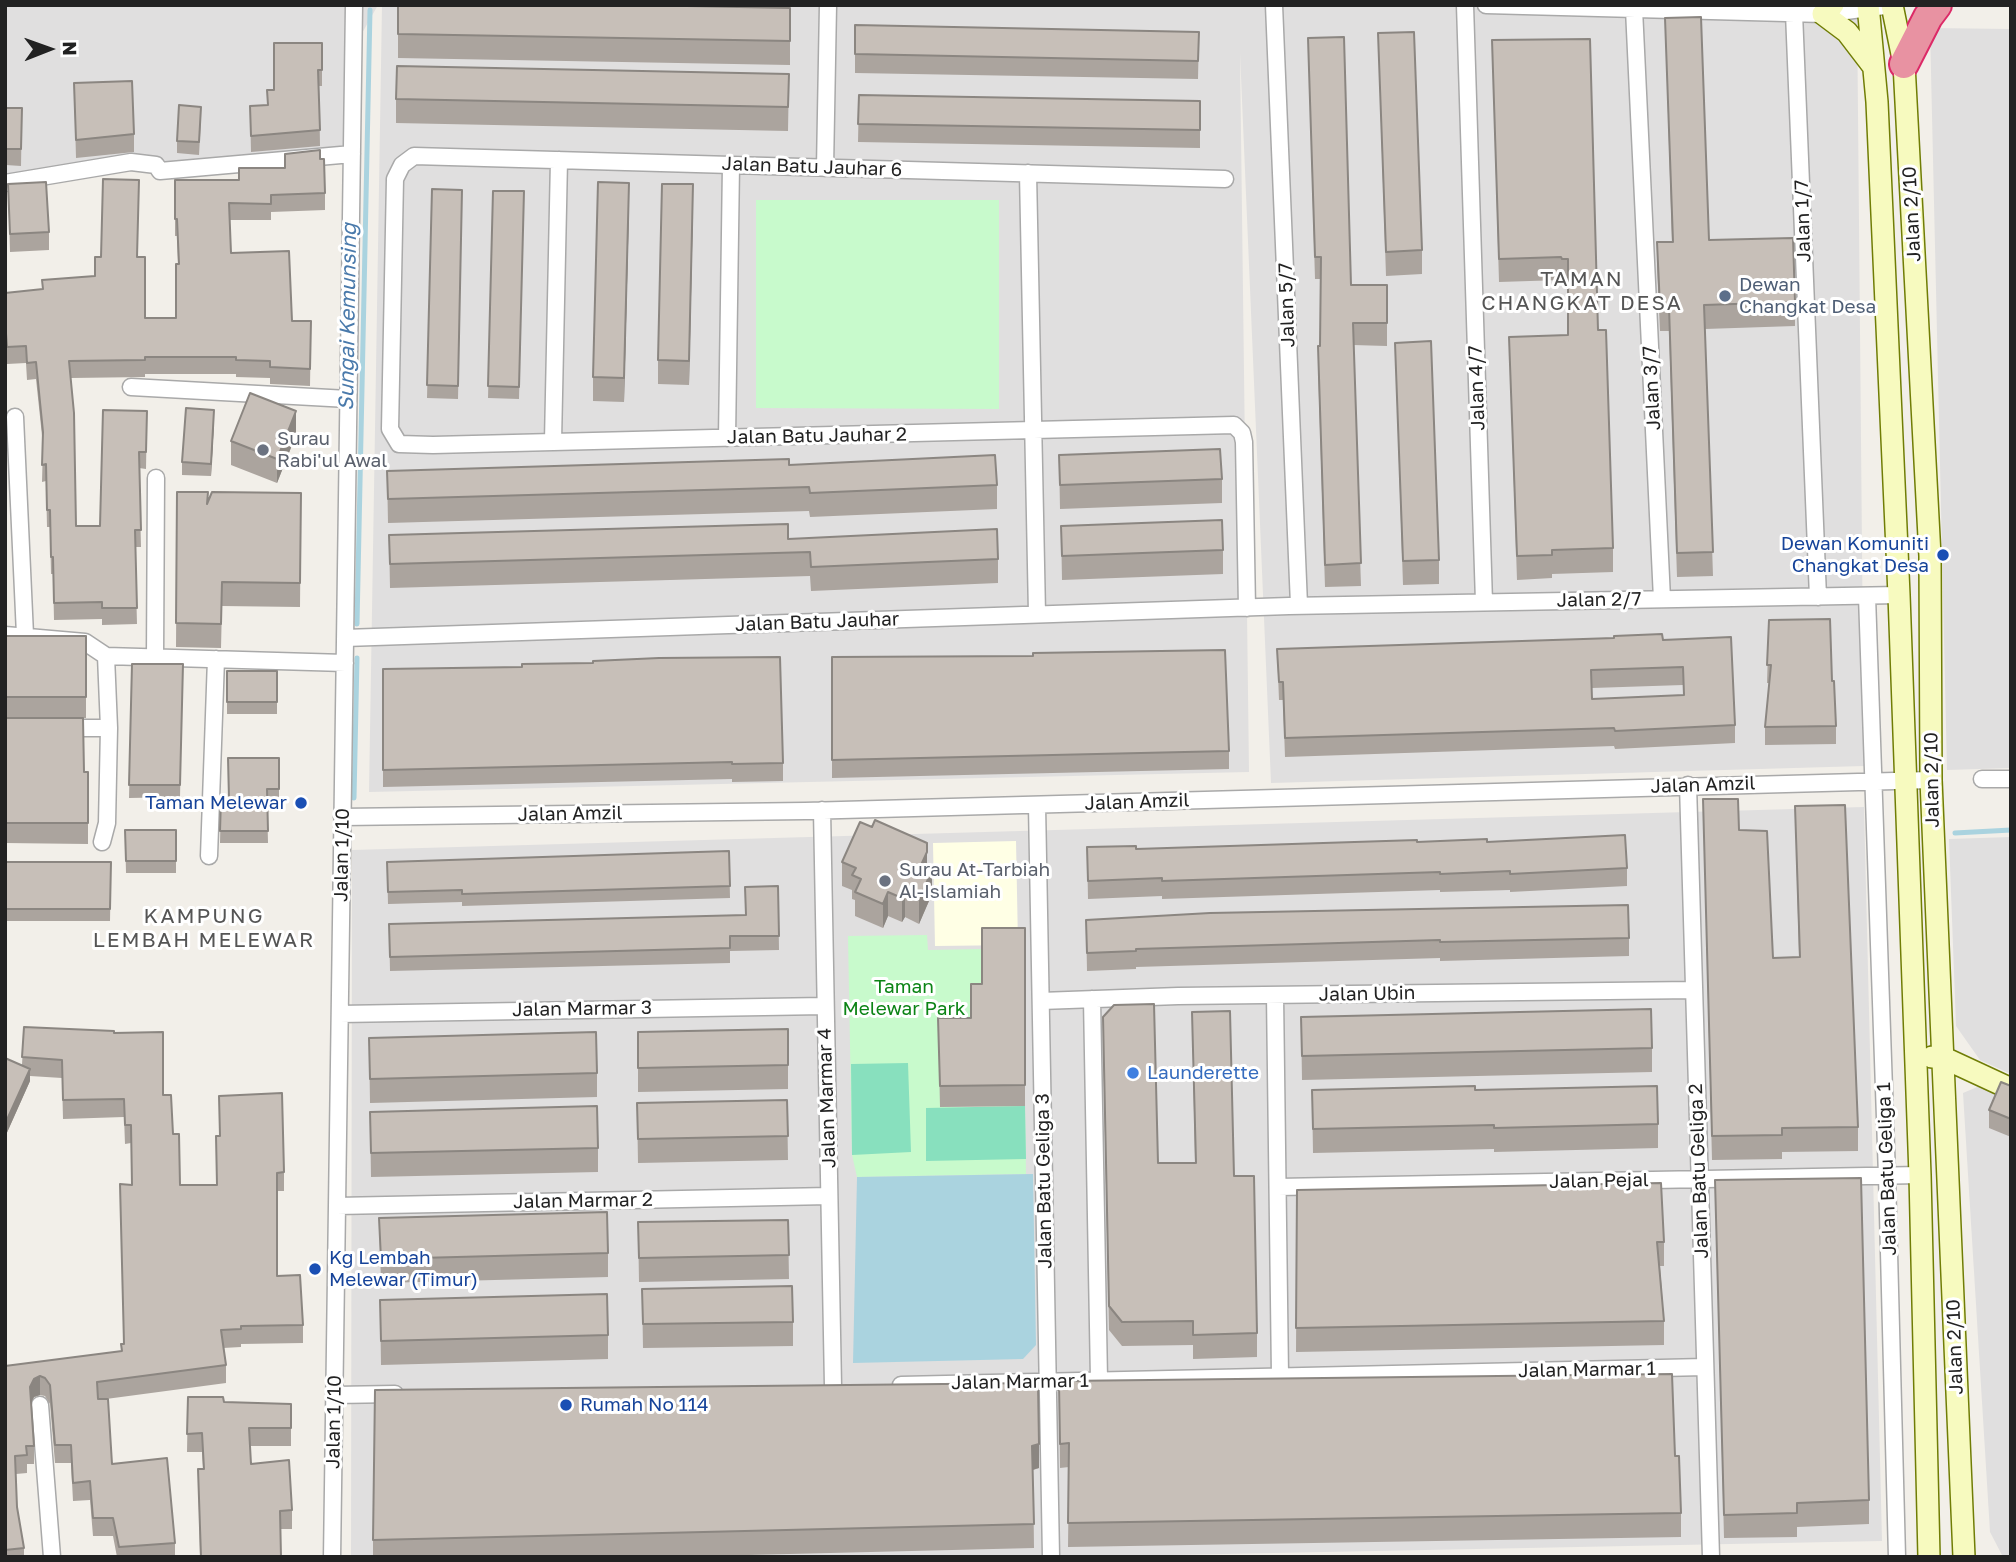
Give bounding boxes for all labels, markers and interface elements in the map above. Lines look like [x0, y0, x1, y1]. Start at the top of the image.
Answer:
north arrow [14, 14, 84, 84]
text: N [59, 41, 82, 56]
street label: Jalan Batu Jauhar 6 [721, 152, 903, 182]
street label: Jalan 2/10 [1898, 166, 1926, 262]
street label: Jalan 1/7 [1790, 179, 1816, 263]
water label: Sungai Kemunsing [334, 223, 362, 411]
street label: Jalan 5/7 [1274, 262, 1300, 348]
district label: TAMAN CHANGKAT DESA [1483, 266, 1681, 316]
place label: Dewan Changkat Desa [1739, 274, 1876, 318]
marker: Dewan Changkat Desa [1717, 288, 1733, 304]
street label: Jalan 4/7 [1464, 345, 1490, 431]
street label: Jalan 3/7 [1638, 345, 1666, 431]
street label: Jalan Batu Jauhar 2 [727, 423, 907, 449]
place label: Surau Rabi'ul Awal [277, 428, 387, 472]
marker: Surau Rabi'ul Awal [255, 442, 271, 458]
place label: Dewan Komuniti Changkat Desa [1781, 533, 1929, 577]
marker: Dewan Komuniti Changkat Desa [1935, 547, 1951, 563]
street label: Jalan 2/7 [1556, 588, 1642, 612]
street label: Jalan Batu Jauhar [735, 608, 899, 636]
street label: Jalan 2/10 [1920, 732, 1944, 828]
street label: Jalan Amzil [1650, 772, 1756, 798]
street label: Jalan Amzil [1084, 789, 1190, 815]
place label: Taman Melewar [145, 792, 287, 814]
marker: Taman Melewar [293, 795, 309, 811]
street label: Jalan Amzil [517, 802, 623, 826]
street label: Jalan 1/10 [330, 808, 354, 902]
place label: Surau At-Tarbiah Al-Islamiah [899, 859, 1050, 903]
marker: Surau At-Tarbiah Al-Islamiah [877, 873, 893, 889]
district label: KAMPUNG LEMBAH MELEWAR [94, 903, 314, 953]
park label: Taman Melewar Park [842, 976, 966, 1020]
street label: Jalan Ubin [1318, 982, 1416, 1006]
street label: Jalan Marmar 3 [512, 996, 652, 1022]
street label: Jalan Marmar 4 [813, 1027, 841, 1169]
place label: Launderette [1147, 1062, 1259, 1084]
marker: Launderette [1125, 1065, 1141, 1081]
street label: Jalan Batu Geliga 1 [1873, 1082, 1901, 1256]
street label: Jalan Batu Geliga 2 [1685, 1083, 1713, 1259]
street label: Jalan Batu Geliga 3 [1031, 1093, 1057, 1269]
street label: Jalan Pejal [1549, 1169, 1649, 1193]
street label: Jalan Marmar 2 [513, 1188, 653, 1214]
place label: Kg Lembah Melewar (Timur) [329, 1247, 478, 1291]
marker: Kg Lembah Melewar (Timur) [307, 1261, 323, 1277]
street label: Jalan 2/10 [1942, 1299, 1968, 1395]
street label: Jalan Marmar 1 [1518, 1357, 1656, 1383]
street label: Jalan Marmar 1 [951, 1369, 1089, 1395]
street label: Jalan 1/10 [322, 1375, 346, 1469]
place label: Rumah No 114 [580, 1394, 709, 1416]
marker: Rumah No 114 [558, 1397, 574, 1413]

